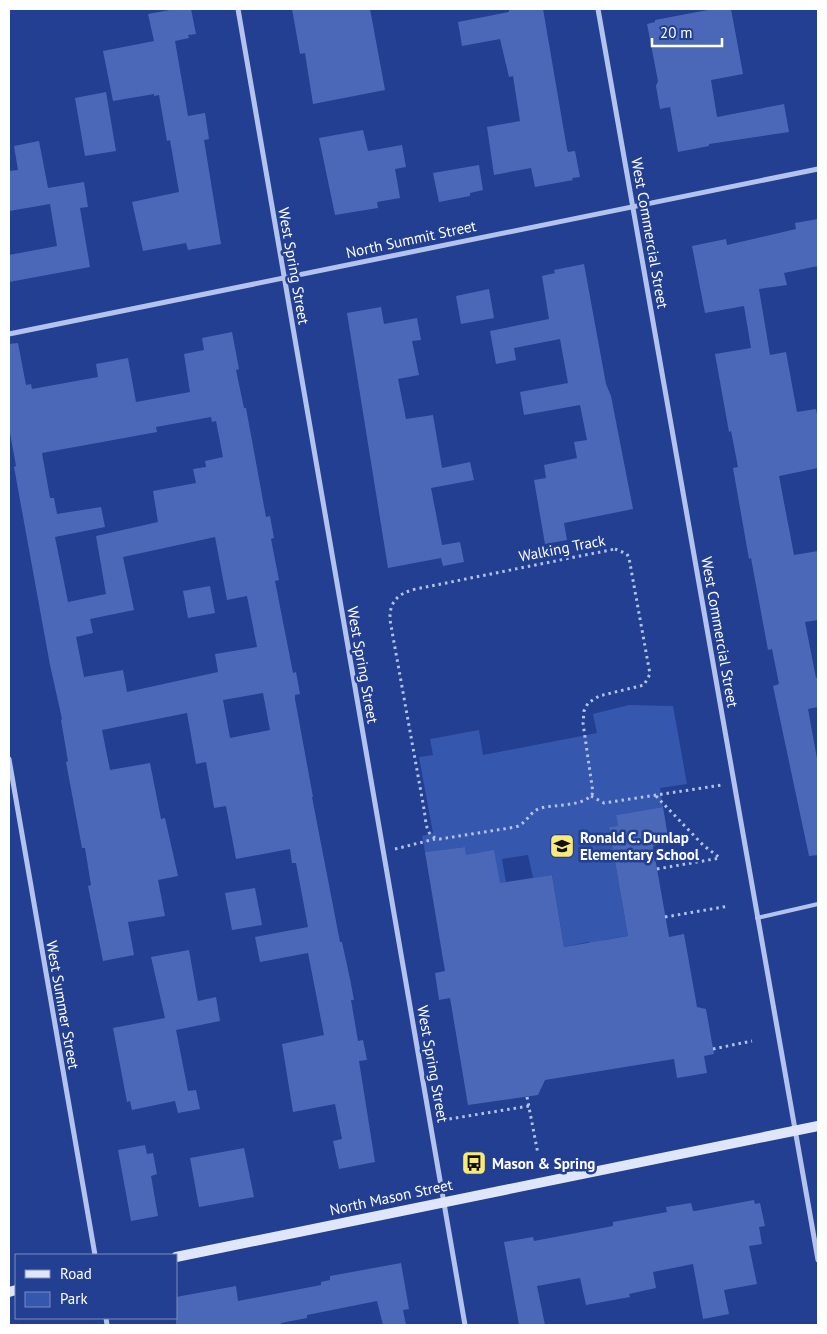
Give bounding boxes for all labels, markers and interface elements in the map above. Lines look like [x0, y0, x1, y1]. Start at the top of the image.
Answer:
scale bar [652, 15, 722, 47]
text: 20 m [660, 23, 693, 42]
street label: West Commercial Street [627, 156, 673, 310]
street label: West Spring Street [274, 206, 314, 326]
street label: North Summit Street [344, 216, 478, 262]
street label: Walking Track [517, 530, 608, 566]
street label: West Commercial Street [697, 555, 743, 709]
street label: West Spring Street [343, 605, 383, 725]
place label: Ronald C. Dunlap Elementary School [580, 828, 700, 864]
school or university icon: Ronald C. Dunlap Elementary School [549, 833, 575, 859]
street label: West Summer Street [42, 939, 84, 1071]
street label: West Spring Street [413, 1004, 453, 1124]
bus stop icon: Mason & Spring [461, 1150, 487, 1176]
place label: Mason & Spring [492, 1154, 595, 1173]
street label: North Mason Street [328, 1175, 454, 1219]
legend [15, 1254, 178, 1319]
text: Road [60, 1264, 92, 1283]
text: Park [60, 1289, 88, 1308]

